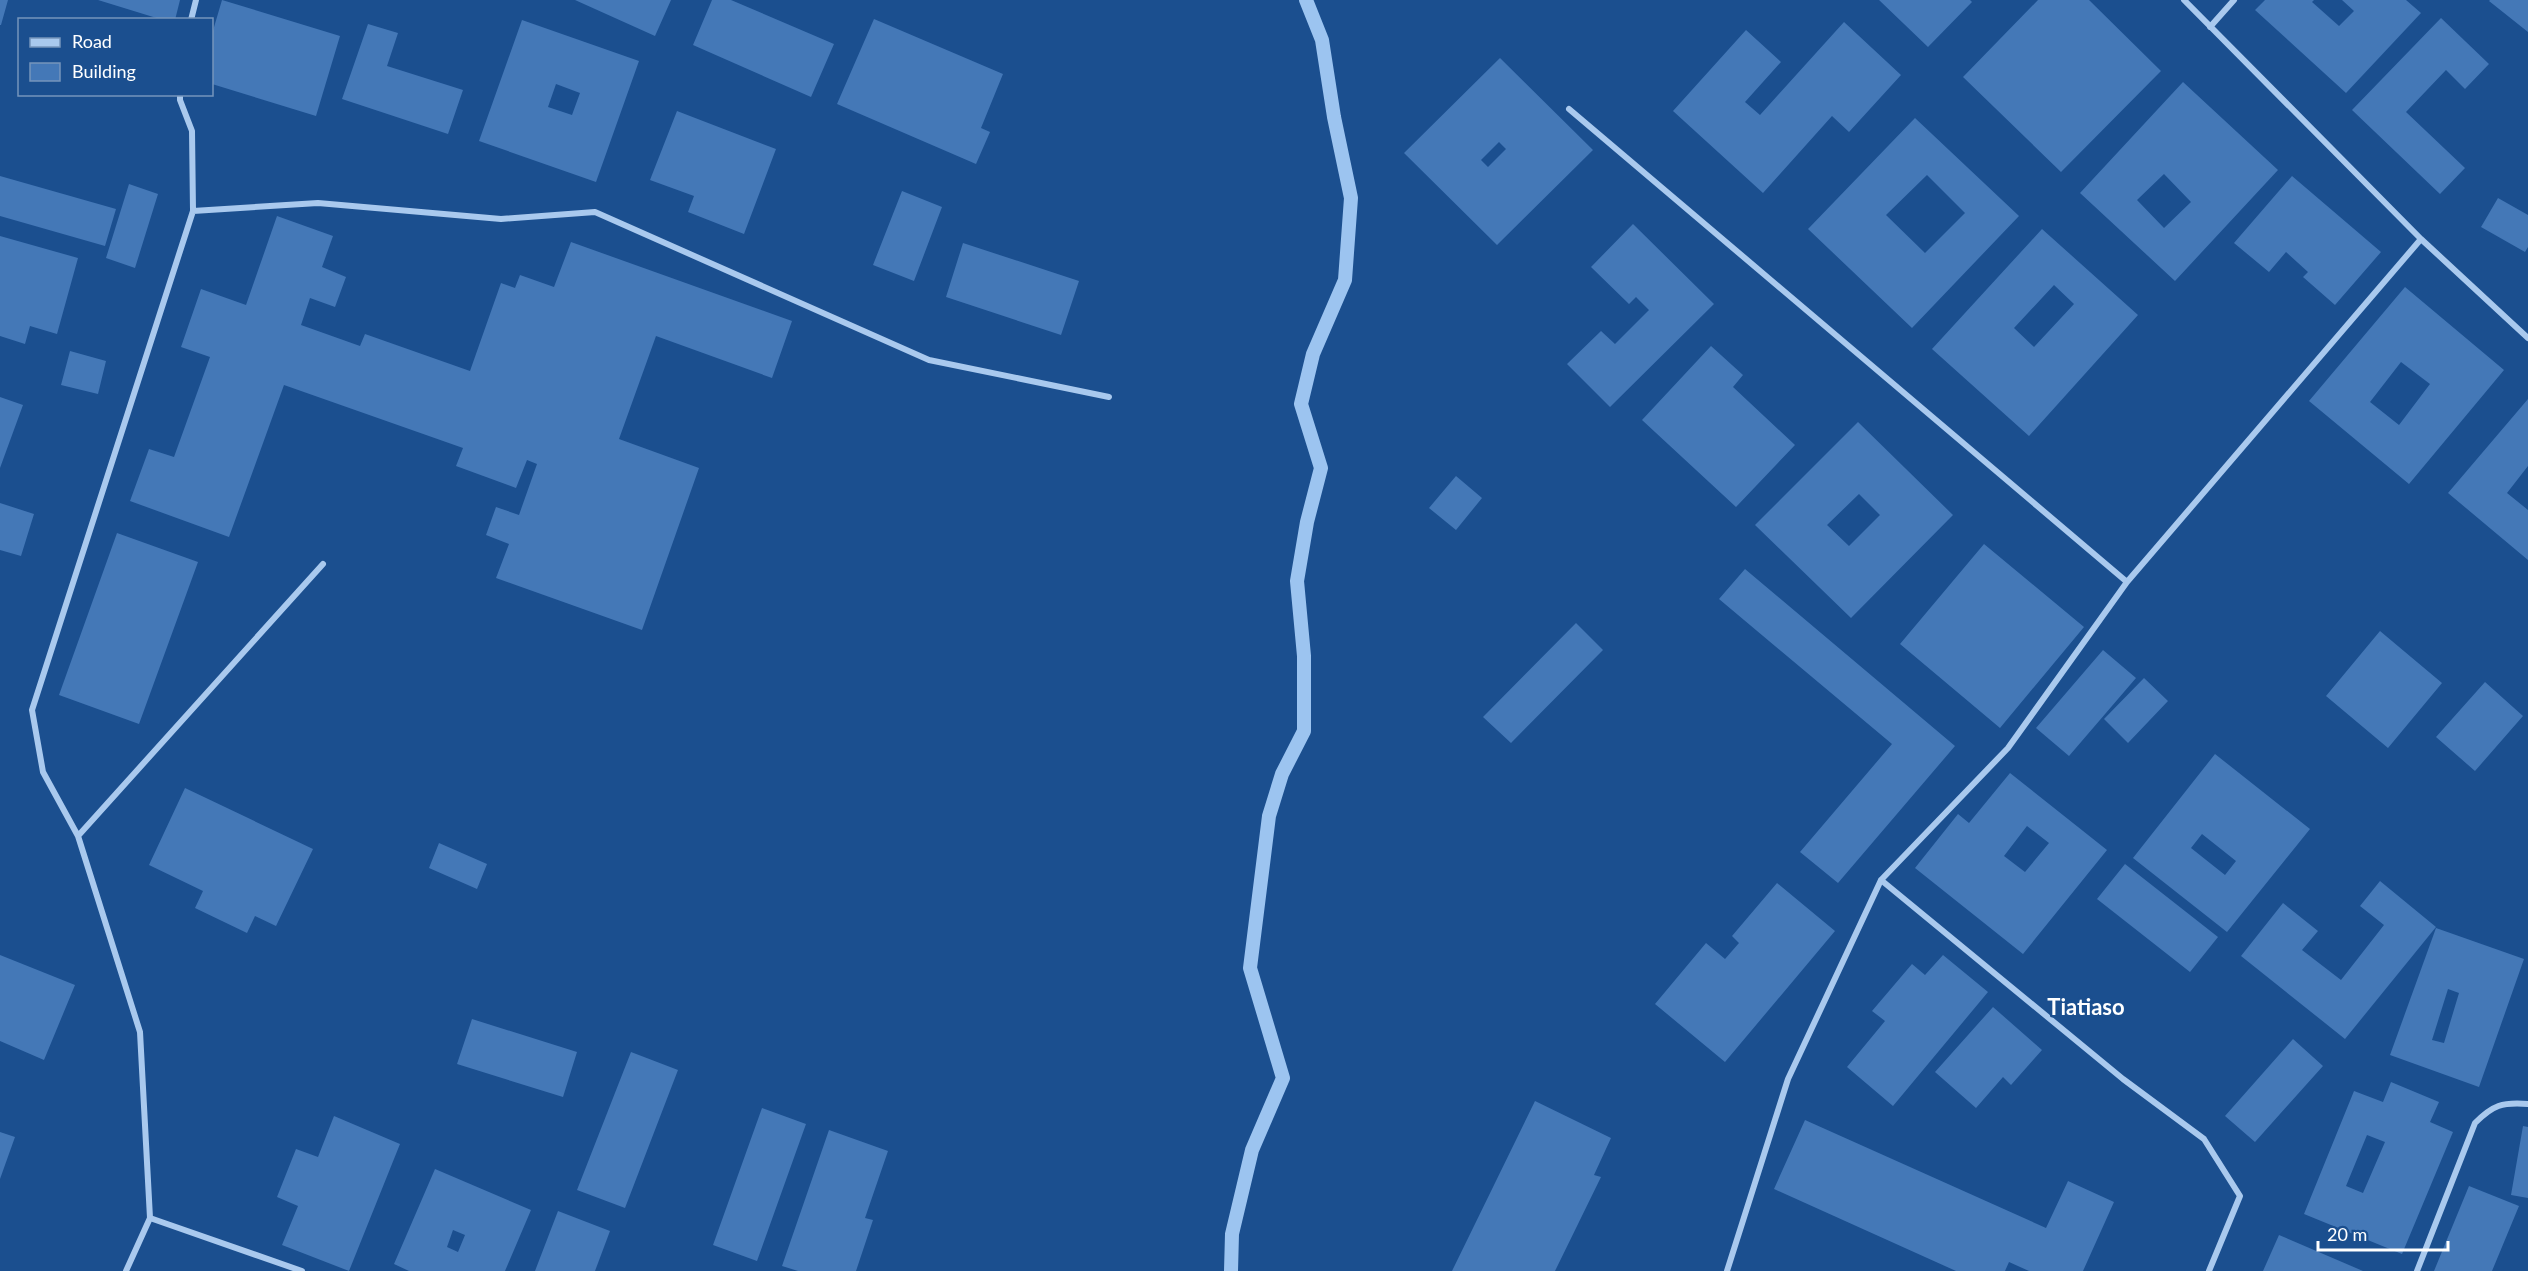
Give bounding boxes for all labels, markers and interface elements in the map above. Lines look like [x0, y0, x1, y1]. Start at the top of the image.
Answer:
legend [18, 18, 213, 96]
text: Road [72, 30, 112, 52]
text: Building [72, 60, 136, 82]
district label: Tiatiaso [2047, 993, 2125, 1020]
scale bar [2318, 1214, 2448, 1252]
text: 20 m [2327, 1223, 2367, 1245]

